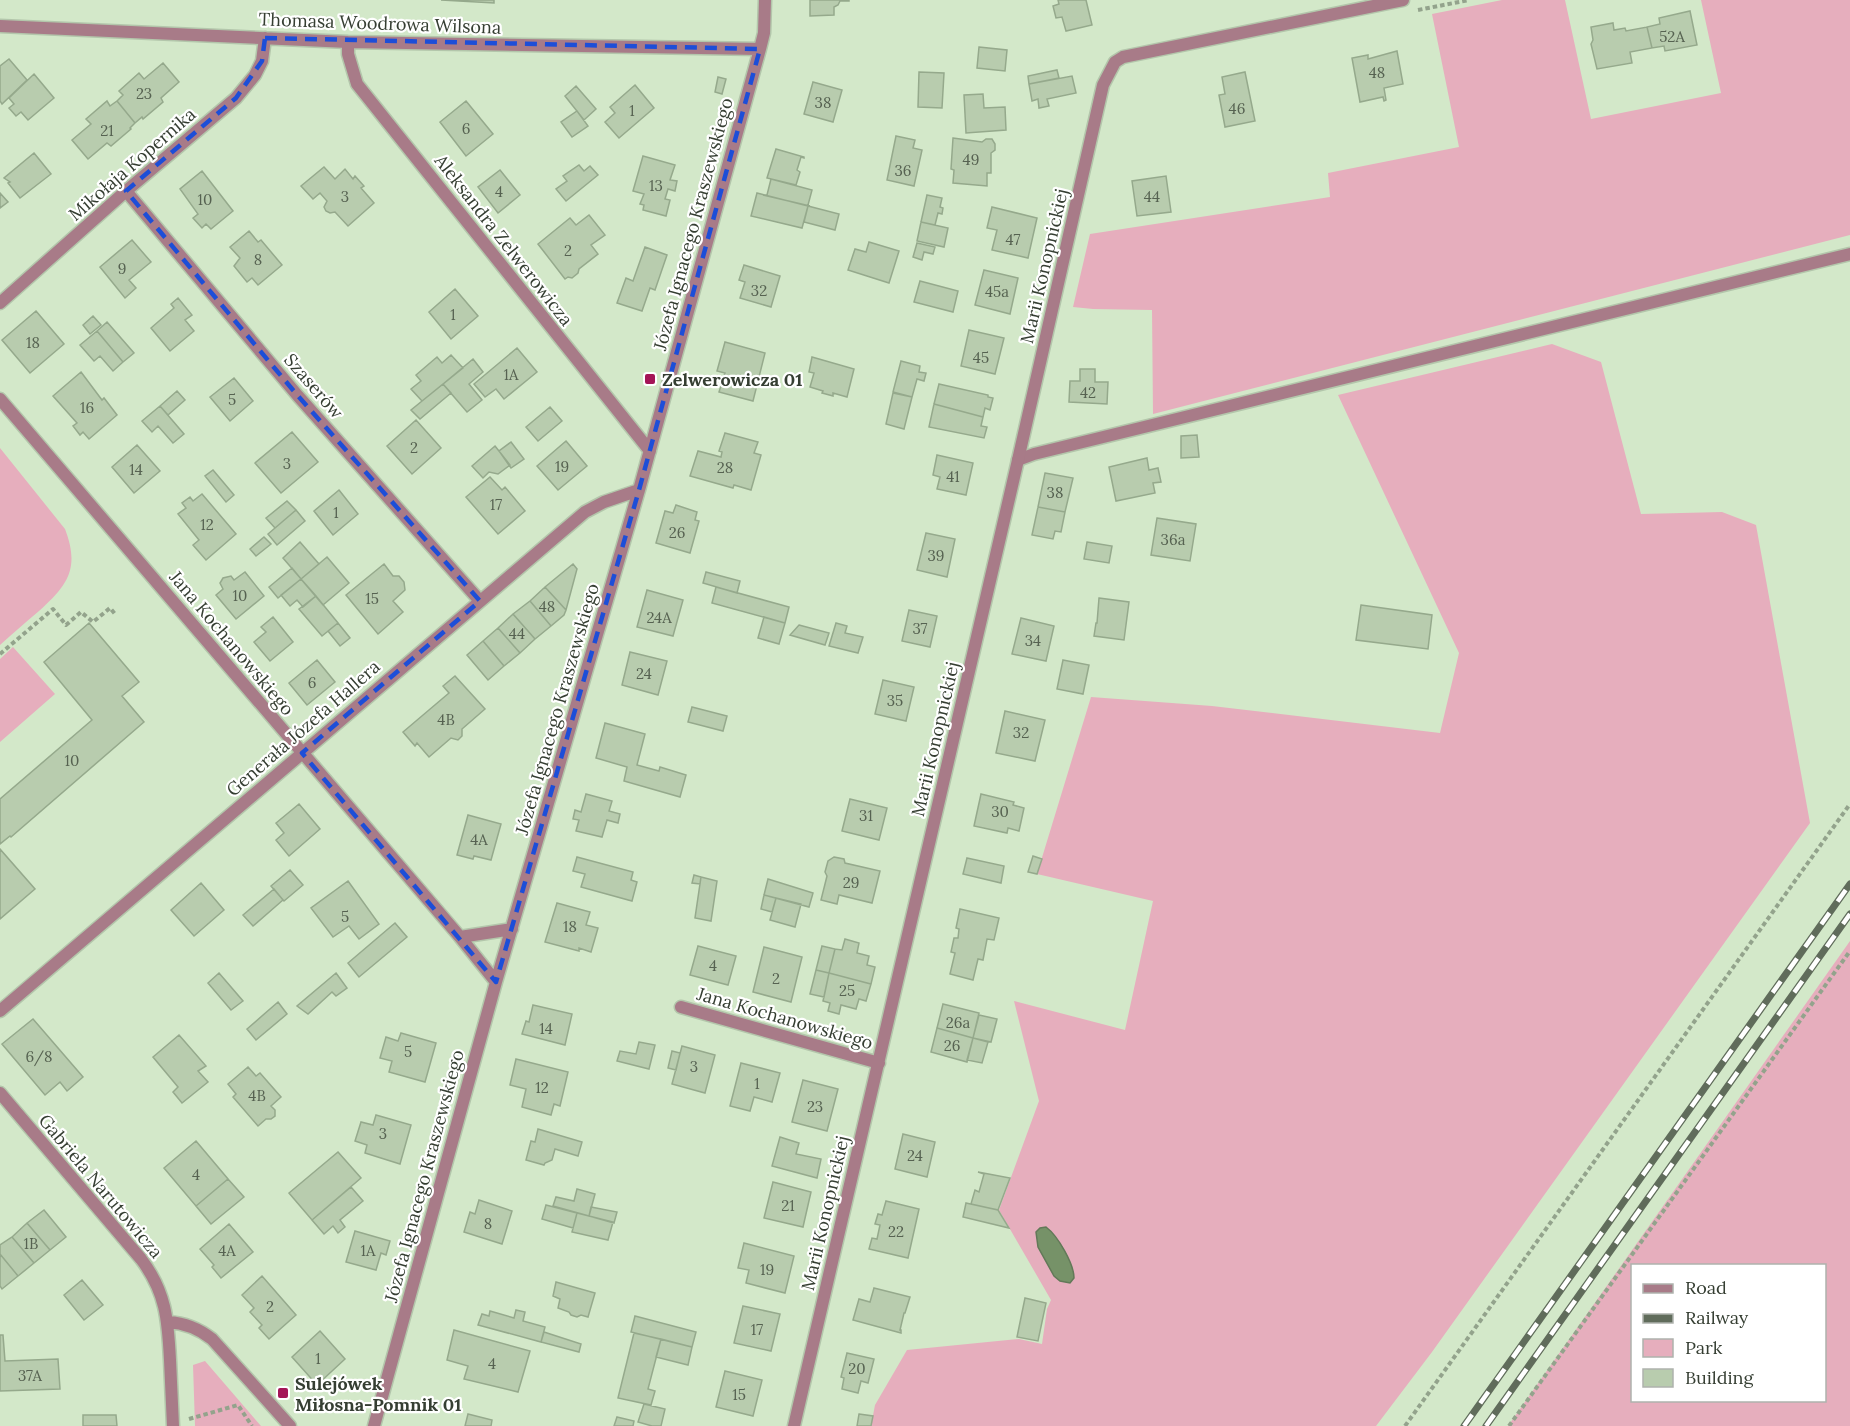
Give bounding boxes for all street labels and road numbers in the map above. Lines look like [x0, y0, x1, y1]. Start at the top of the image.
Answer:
street label: Thomasa Woodrowa Wilsona [258, 7, 502, 39]
street label: Józefa Ignacego Kraszewskiego [648, 95, 738, 354]
street label: Mikołaja Kopernika [64, 103, 200, 225]
street label: Aleksandra Zelwerowicza [429, 149, 578, 330]
street label: Marii Konopnickiej [1015, 186, 1073, 346]
street label: Szaserów [279, 349, 349, 424]
street label: Jana Kochanowskiego [164, 565, 299, 720]
street label: Józefa Ignacego Kraszewskiego [510, 581, 604, 838]
street label: Generała Józefa Hallera [221, 655, 385, 801]
street label: Marii Konopnickiej [906, 659, 964, 819]
street label: Jana Kochanowskiego [693, 982, 876, 1054]
street label: Józefa Ignacego Kraszewskiego [379, 1047, 469, 1306]
street label: Gabriela Narutowicza [34, 1109, 168, 1263]
street label: Marii Konopnickiej [796, 1133, 854, 1293]

